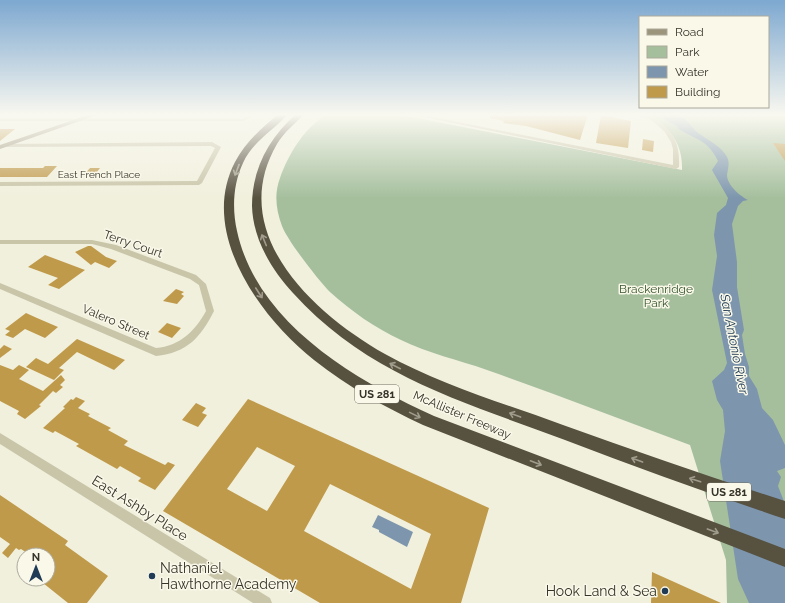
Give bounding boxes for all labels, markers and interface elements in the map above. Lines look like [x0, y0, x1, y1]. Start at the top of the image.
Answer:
legend [639, 16, 769, 108]
text: Road [675, 25, 704, 39]
text: Park [675, 45, 700, 59]
text: Water [675, 65, 709, 79]
text: Building [675, 85, 721, 99]
one-way arrow [232, 164, 240, 176]
street label: East French Place [58, 169, 140, 180]
street label: Terry Court [102, 227, 164, 261]
one-way arrow [259, 234, 267, 246]
park label: Brackenridge Park [619, 282, 693, 310]
one-way arrow [256, 287, 264, 299]
water label: San Antonio River [717, 292, 752, 396]
street label: Valero Street [80, 302, 152, 342]
one-way arrow [389, 362, 401, 369]
road number: US 281 [355, 385, 399, 403]
street label: McAllister Freeway [411, 388, 513, 442]
one-way arrow [510, 410, 522, 418]
one-way arrow [409, 412, 421, 419]
one-way arrow [632, 455, 644, 463]
one-way arrow [529, 460, 541, 468]
street label: East Ashby Place [89, 472, 191, 544]
one-way arrow [689, 476, 701, 484]
road number: US 281 [707, 483, 751, 501]
one-way arrow [707, 528, 719, 536]
north arrow [16, 547, 56, 587]
text: N [32, 551, 40, 564]
place label: Nathaniel Hawthorne Academy [160, 560, 297, 592]
marker: Nathaniel Hawthorne Academy [147, 571, 157, 581]
place label: Hook Land & Sea [546, 583, 657, 599]
marker: Hook Land & Sea [660, 586, 670, 596]

